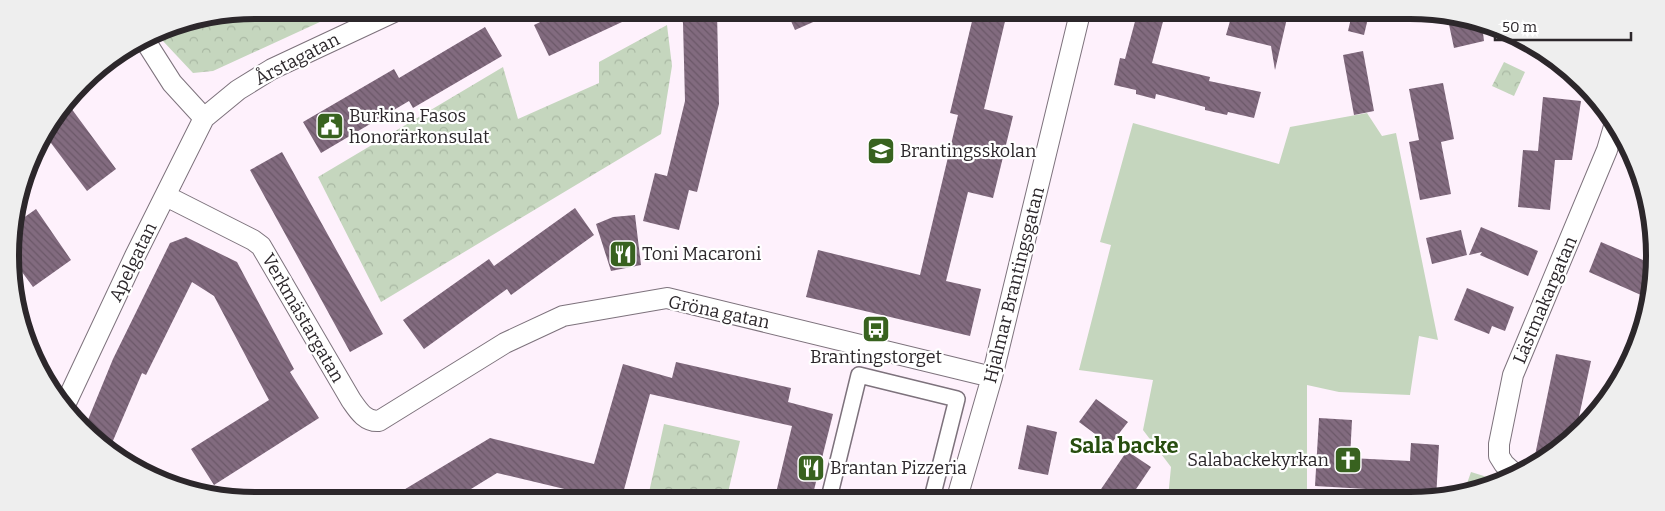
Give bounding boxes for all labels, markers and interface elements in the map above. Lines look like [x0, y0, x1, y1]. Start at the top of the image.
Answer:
scale bar [1495, 10, 1631, 42]
text: 50 m [1502, 18, 1538, 36]
street label: Årstagatan [251, 28, 344, 90]
place label: Burkina Fasos honorärkonsulat [349, 105, 490, 148]
public building icon: Burkina Fasos honorärkonsulat [315, 111, 345, 141]
school or university icon: Brantingsskolan [866, 136, 896, 166]
place label: Brantingsskolan [900, 140, 1037, 162]
street label: Hjalmar Brantingsgatan [979, 184, 1049, 385]
street label: Apelgatan [104, 218, 162, 305]
street label: Lästmakargatan [1508, 232, 1582, 367]
restaurant icon: Toni Macaroni [608, 239, 638, 269]
place label: Toni Macaroni [642, 243, 761, 265]
street label: Verkmästargatan [257, 250, 349, 387]
street label: Gröna gatan [666, 291, 772, 334]
bus stop icon: Brantingstorget [861, 314, 891, 344]
place label: Brantingstorget [810, 346, 943, 368]
district label: Sala backe [1069, 432, 1179, 459]
church icon: Salabackekyrkan [1333, 445, 1363, 475]
place label: Salabackekyrkan [1187, 449, 1330, 471]
restaurant icon: Brantan Pizzeria [796, 453, 826, 483]
place label: Brantan Pizzeria [830, 457, 967, 479]

